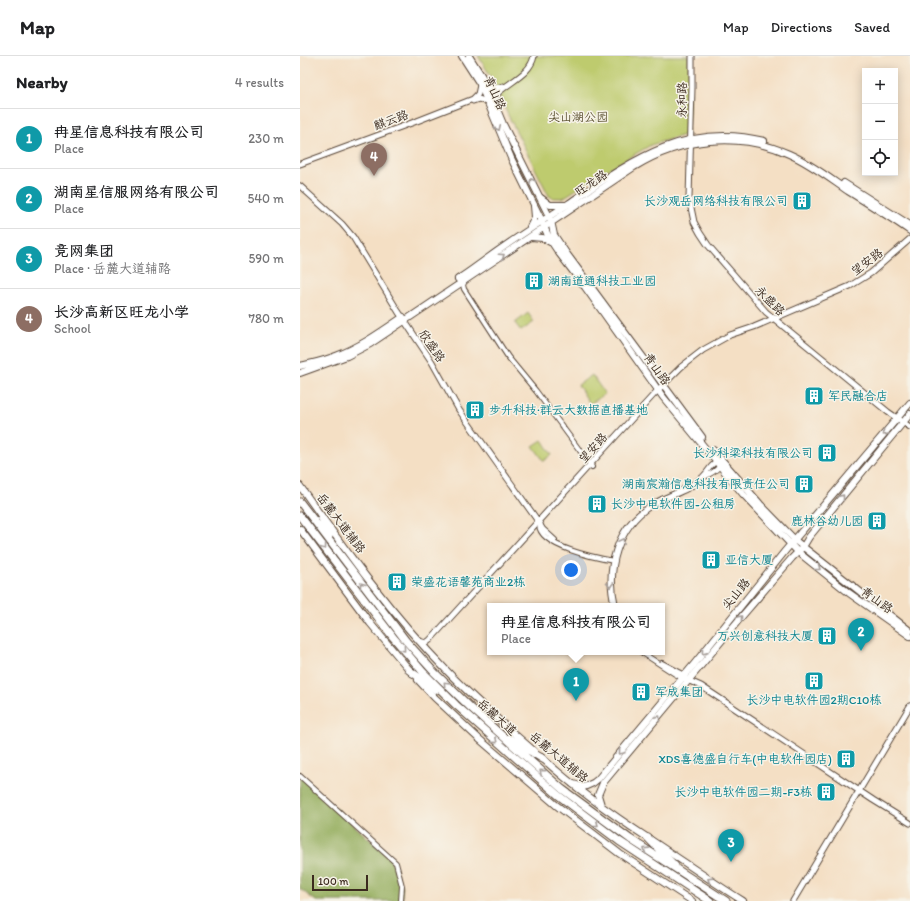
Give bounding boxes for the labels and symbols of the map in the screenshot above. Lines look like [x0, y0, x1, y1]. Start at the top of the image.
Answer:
street label: 青山路 [481, 74, 509, 112]
street label: 永和路 [675, 82, 689, 118]
street label: 麒云路 [372, 107, 410, 133]
park label: 尖山湖公园 [548, 110, 608, 124]
one-way arrow [493, 123, 501, 131]
pin: 4 [361, 143, 387, 176]
street label: 旺龙路 [572, 167, 610, 199]
one-way arrow [529, 178, 537, 186]
building icon: 长沙观岳网络科技有限公司 [791, 190, 813, 212]
place label: 长沙观岳网络科技有限公司 [644, 194, 788, 208]
street label: 望安路 [848, 246, 886, 278]
one-way arrow [498, 253, 505, 261]
building icon: 湖南道通科技工业园 [523, 270, 545, 292]
place label: 湖南道通科技工业园 [548, 274, 656, 288]
street label: 永盛路 [752, 283, 788, 319]
street label: 欣盛路 [416, 327, 448, 365]
street label: 青山路 [641, 350, 673, 388]
building icon: 军民融合店 [803, 385, 825, 407]
place label: 军民融合店 [828, 389, 888, 403]
building icon: 步升科技·群云大数据直播基地 [464, 399, 486, 421]
place label: 步升科技·群云大数据直播基地 [489, 403, 648, 417]
one-way arrow [882, 428, 889, 436]
street label: 望安路 [576, 430, 610, 466]
building icon: 长沙科梁科技有限公司 [816, 442, 838, 464]
place label: 长沙科梁科技有限公司 [693, 446, 813, 460]
building icon: 湖南宸瀚信息科技有限责任公司 [793, 473, 815, 495]
place label: 湖南宸瀚信息科技有限责任公司 [622, 477, 790, 491]
street label: 岳麓大道辅路 [314, 490, 368, 556]
building icon: 长沙中电软件园-公租房 [586, 493, 608, 515]
one-way arrow [837, 495, 844, 502]
place label: 长沙中电软件园-公租房 [611, 497, 736, 511]
building icon: 鹿林谷幼儿园 [866, 510, 888, 532]
place label: 鹿林谷幼儿园 [791, 514, 863, 528]
one-way arrow [617, 538, 625, 545]
one-way arrow [319, 542, 326, 549]
building icon: 亚信大厦 [700, 549, 722, 571]
place label: 亚信大厦 [725, 553, 773, 567]
your location [561, 560, 581, 580]
one-way arrow [813, 563, 820, 570]
building icon: 荣盛花语馨苑商业2栋 [386, 571, 408, 593]
place label: 荣盛花语馨苑商业2栋 [411, 575, 525, 589]
street label: 尖山路 [719, 576, 753, 612]
one-way arrow [360, 582, 367, 589]
one-way arrow [606, 582, 615, 588]
street label: 青山路 [858, 584, 896, 616]
one-way arrow [736, 615, 743, 622]
pin: 2 [848, 618, 874, 651]
building icon: 万兴创意科技大厦 [816, 625, 838, 647]
place label: 万兴创意科技大厦 [717, 629, 813, 643]
one-way arrow [399, 645, 406, 652]
one-way arrow [701, 647, 708, 654]
pin: 1 [563, 668, 589, 701]
building icon: 长沙中电软件园2期C10栋 [803, 670, 825, 692]
one-way arrow [443, 681, 451, 689]
building icon: 军成集团 [630, 681, 652, 703]
place label: 军成集团 [655, 685, 703, 699]
place label: 长沙中电软件园2期C10栋 [747, 693, 882, 707]
street label: 岳麓大道 [474, 696, 520, 738]
one-way arrow [653, 715, 660, 723]
street label: 岳麓大道辅路 [527, 728, 591, 786]
one-way arrow [491, 736, 498, 743]
one-way arrow [618, 747, 625, 755]
building icon: XDS喜德盛自行车(中电软件园店) [835, 748, 857, 770]
place label: XDS喜德盛自行车(中电软件园店) [658, 752, 832, 766]
one-way arrow [539, 769, 547, 776]
building icon: 长沙中电软件园二期-F3栋 [815, 781, 837, 803]
place label: 长沙中电软件园二期-F3栋 [674, 785, 812, 799]
one-way arrow [591, 819, 598, 826]
pin: 3 [718, 829, 744, 862]
one-way arrow [643, 847, 650, 854]
scale bar [312, 873, 368, 892]
one-way arrow [707, 877, 714, 885]

